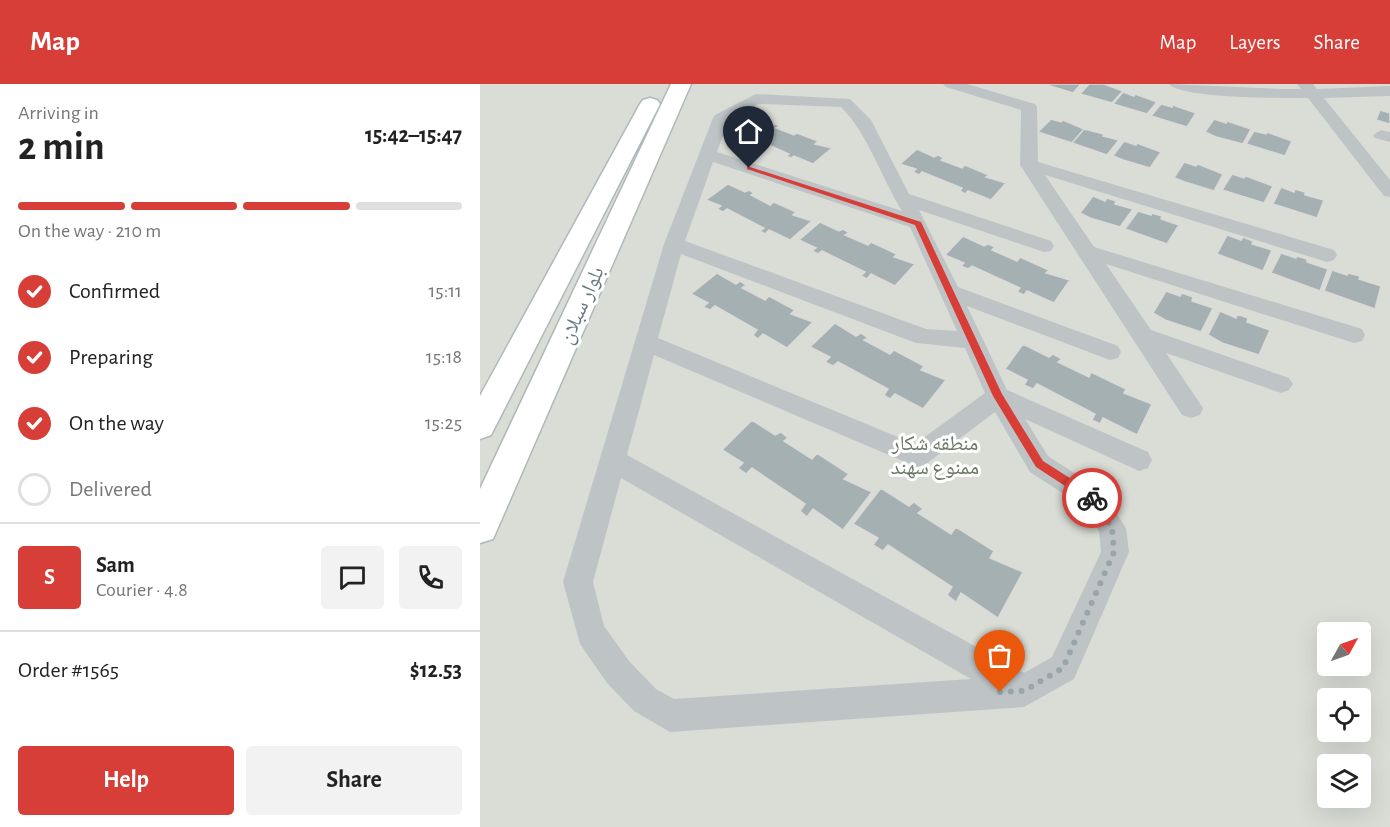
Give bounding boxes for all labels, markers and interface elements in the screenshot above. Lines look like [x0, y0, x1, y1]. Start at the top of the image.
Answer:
text: Map [30, 28, 80, 56]
text: Map [1160, 32, 1196, 53]
text: Layers [1229, 32, 1280, 53]
text: Share [1313, 32, 1360, 53]
text: Arriving in [18, 103, 99, 123]
pin [723, 106, 774, 168]
icon: home [732, 115, 765, 148]
text: 15:42–15:47 [365, 124, 462, 146]
text: 2 min [18, 128, 105, 167]
text: On the way · 210 m [18, 221, 161, 241]
street label: بلوار سبلان [555, 263, 609, 348]
icon: check [18, 275, 51, 308]
text: Confirmed [69, 280, 160, 302]
text: 15:11 [428, 281, 462, 301]
icon: check [18, 341, 51, 374]
text: Preparing [69, 346, 153, 368]
text: 15:18 [426, 347, 462, 367]
icon: check [18, 407, 51, 440]
text: On the way [69, 412, 164, 434]
text: 15:25 [425, 413, 462, 433]
park label: منطقه شکار ممنوع سهند [891, 433, 979, 480]
courier [1062, 468, 1122, 528]
text: Delivered [69, 478, 152, 500]
icon: bike [1076, 482, 1109, 515]
button: chat [321, 546, 384, 609]
button: phone [399, 546, 462, 609]
text: Sam [96, 554, 135, 576]
text: S [44, 566, 55, 588]
text: Courier · 4.8 [96, 580, 188, 600]
north arrow [1317, 622, 1371, 676]
map controls [1317, 622, 1371, 808]
pin [974, 630, 1025, 692]
icon: bag [983, 639, 1016, 672]
text: Order #1565 [18, 659, 119, 681]
text: $12.53 [410, 659, 462, 681]
button: locate [1317, 688, 1371, 742]
button: Help [18, 746, 234, 815]
button: Share [246, 746, 462, 815]
button: layers [1317, 754, 1371, 808]

